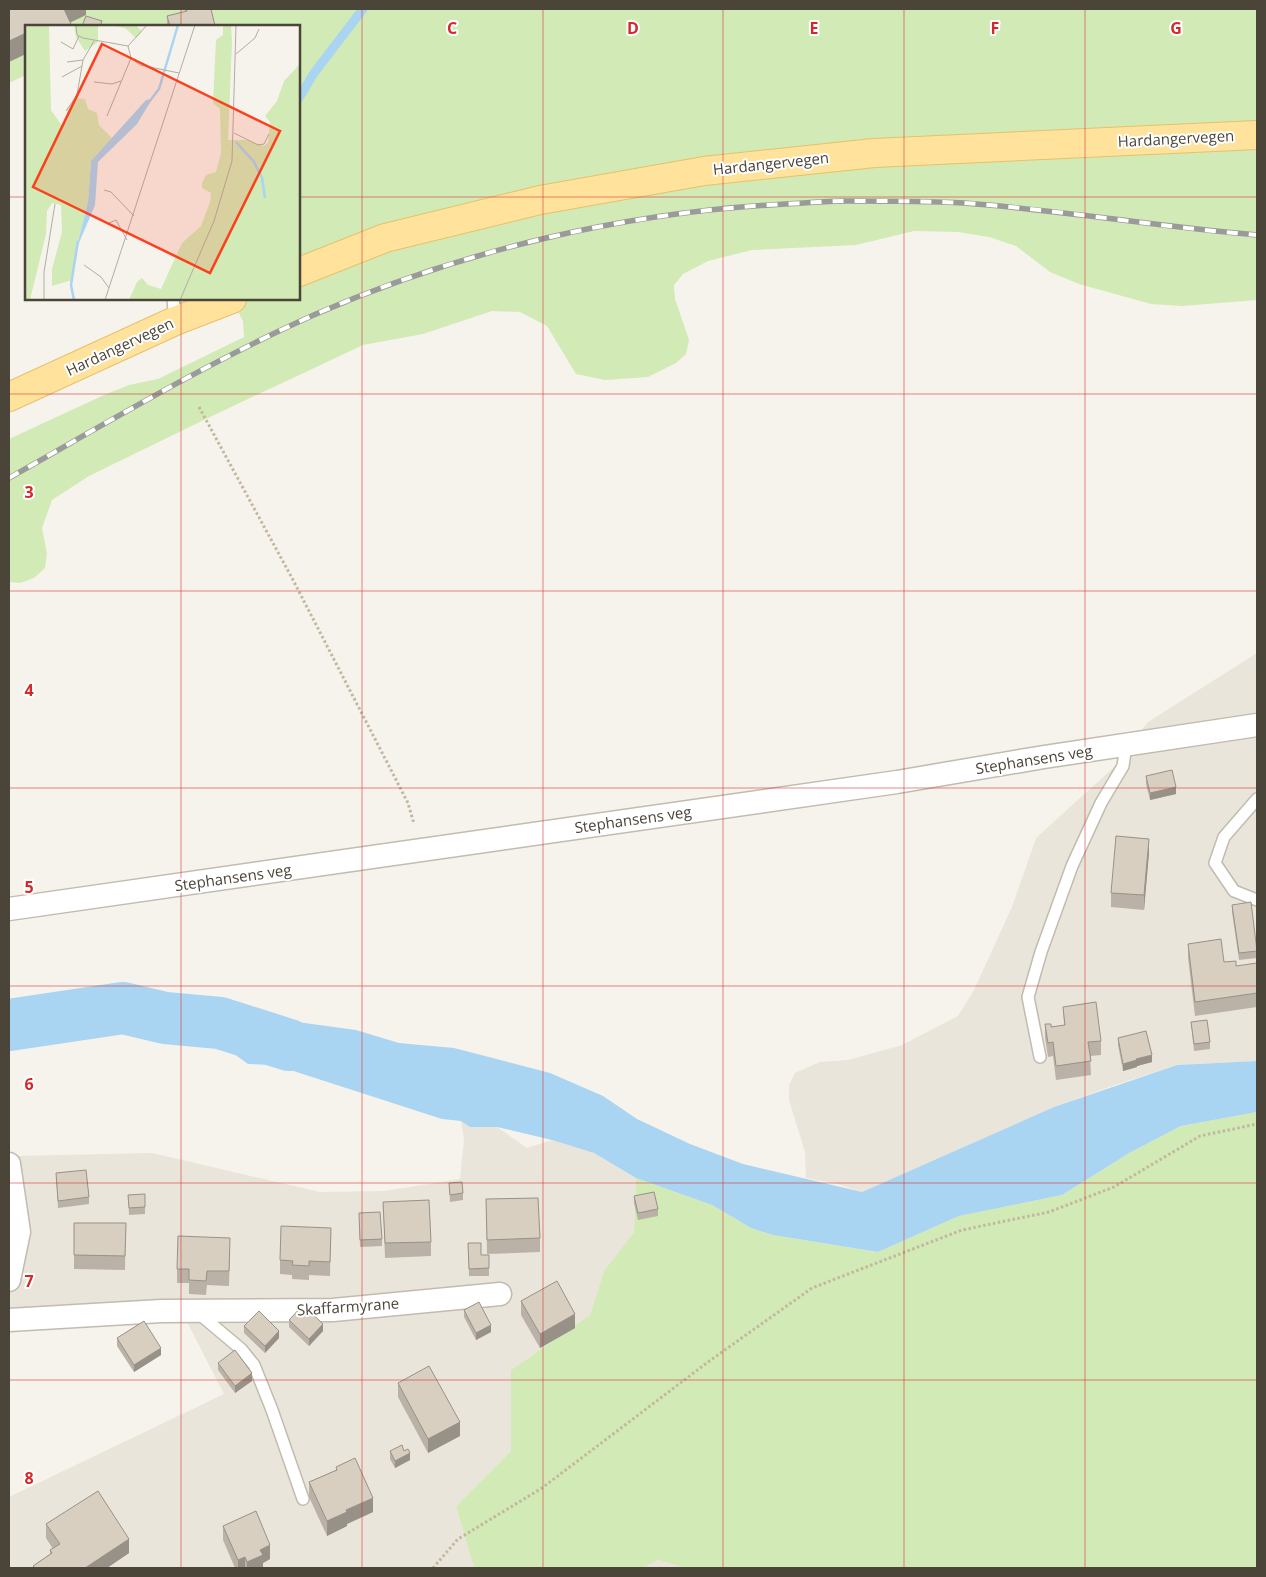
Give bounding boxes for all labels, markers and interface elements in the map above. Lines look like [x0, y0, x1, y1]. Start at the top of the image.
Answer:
text: C [447, 17, 457, 39]
text: D [627, 17, 639, 39]
text: E [810, 17, 819, 39]
text: F [991, 17, 999, 39]
text: G [1170, 17, 1182, 39]
inset map [25, 25, 300, 300]
street label: Hardangervegen [1117, 125, 1235, 151]
street label: Hardangervegen [712, 147, 830, 179]
street label: Hardangervegen [63, 312, 177, 380]
text: 3 [24, 481, 34, 503]
text: 4 [24, 679, 34, 701]
street label: Stephansens veg [974, 740, 1094, 778]
street label: Stephansens veg [573, 801, 693, 837]
street label: Stephansens veg [173, 859, 293, 895]
text: 5 [24, 876, 34, 898]
text: 6 [24, 1073, 34, 1095]
text: 7 [24, 1270, 34, 1292]
street label: Skaffarmyrane [296, 1292, 400, 1320]
text: 8 [24, 1467, 34, 1489]

